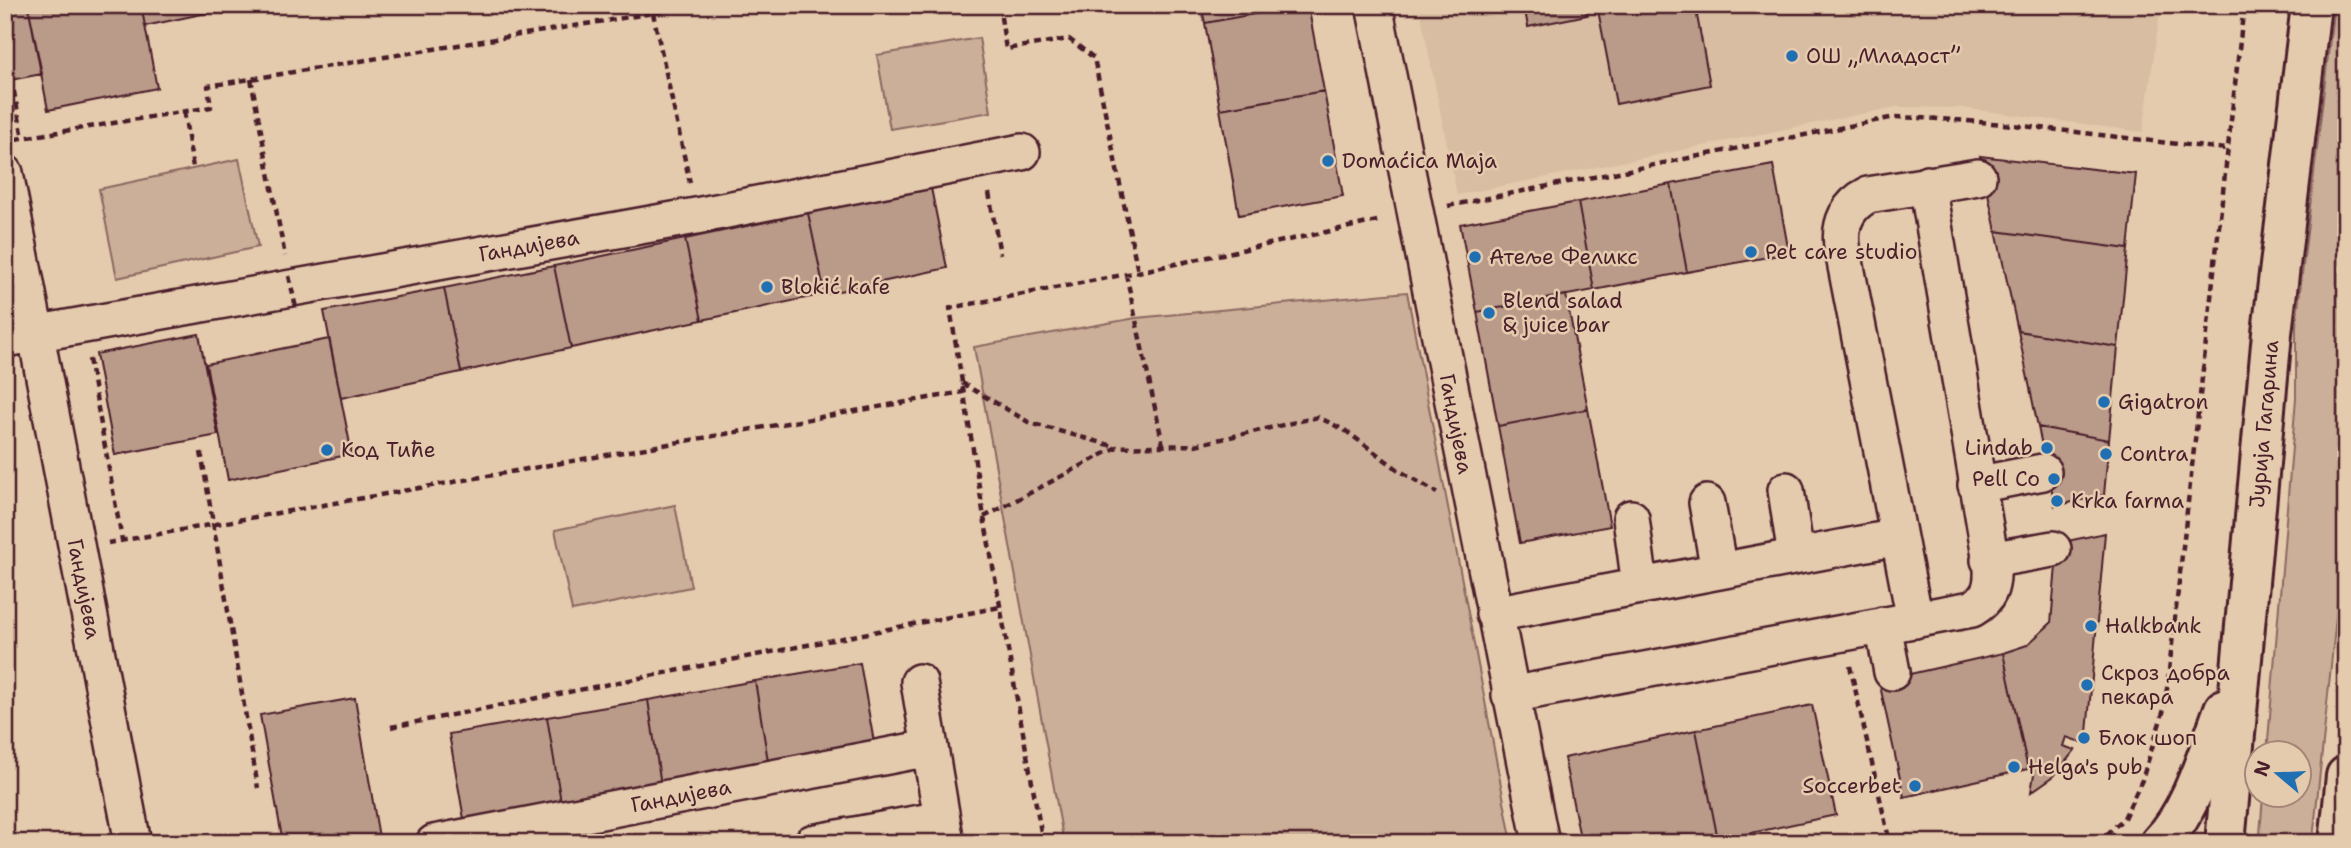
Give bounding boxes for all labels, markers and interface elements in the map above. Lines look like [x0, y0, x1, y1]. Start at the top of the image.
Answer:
place label: ОШ „Младост” [1806, 42, 1960, 70]
marker: ОШ „Младост” [1784, 48, 1800, 64]
place label: Domaćica Maja [1342, 147, 1497, 175]
marker: Domaćica Maja [1320, 153, 1336, 169]
street label: Гандијева [477, 223, 581, 269]
place label: Pet care studio [1765, 238, 1917, 266]
place label: Атеље Феликс [1489, 243, 1638, 271]
marker: Pet care studio [1743, 244, 1759, 260]
marker: Атеље Феликс [1467, 249, 1483, 265]
place label: Blokić kafe [781, 273, 890, 301]
marker: Blokić kafe [759, 279, 775, 295]
place label: Blend salad & juice bar [1503, 287, 1623, 339]
marker: Blend salad & juice bar [1481, 305, 1497, 321]
street label: Јурија Гагарина [2243, 339, 2285, 509]
street label: Гандијева [1433, 372, 1479, 476]
place label: Gigatron [2118, 388, 2209, 416]
marker: Gigatron [2096, 394, 2112, 410]
place label: Lindab [1965, 434, 2033, 462]
place label: Код Тиће [341, 436, 436, 464]
marker: Lindab [2039, 440, 2055, 456]
place label: Contra [2120, 440, 2188, 468]
marker: Код Тиће [319, 442, 335, 458]
marker: Contra [2098, 446, 2114, 462]
place label: Pell Co [1972, 465, 2040, 493]
marker: Pell Co [2046, 471, 2062, 487]
place label: Krka farma [2071, 487, 2184, 515]
marker: Krka farma [2049, 493, 2065, 509]
street label: Гандијева [61, 537, 107, 641]
place label: Halkbank [2105, 612, 2202, 640]
marker: Halkbank [2083, 618, 2099, 634]
place label: Скроз добра пекара [2101, 659, 2230, 711]
marker: Скроз добра пекара [2079, 677, 2095, 693]
place label: Блок шоп [2098, 724, 2197, 752]
marker: Блок шоп [2076, 730, 2092, 746]
north arrow [2242, 740, 2312, 810]
place label: Helga's pub [2028, 753, 2143, 781]
text: N [2248, 757, 2277, 780]
marker: Helga's pub [2006, 759, 2022, 775]
place label: Soccerbet [1803, 772, 1901, 800]
street label: Гандијева [629, 773, 733, 819]
marker: Soccerbet [1907, 778, 1923, 794]

